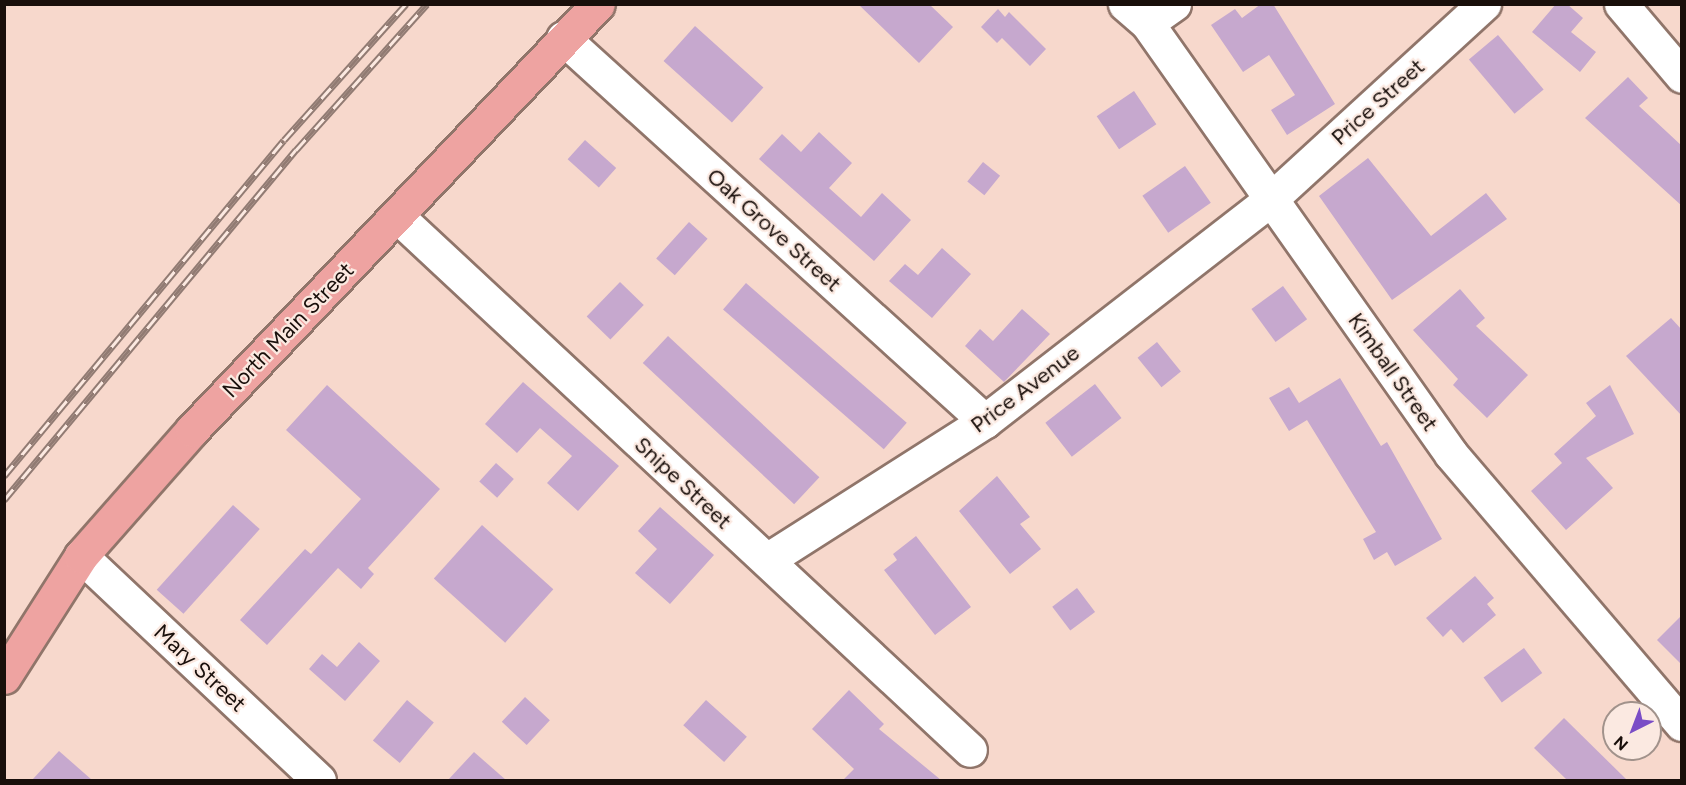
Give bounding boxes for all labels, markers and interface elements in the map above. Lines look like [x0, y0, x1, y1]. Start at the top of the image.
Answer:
street label: Price Street [1326, 53, 1430, 151]
street label: Oak Grove Street [702, 163, 846, 297]
street label: North Main Street [217, 257, 359, 403]
street label: Kimball Street [1343, 308, 1443, 436]
street label: Price Avenue [966, 340, 1084, 438]
street label: Snipe Street [629, 431, 737, 535]
street label: Mary Street [149, 619, 251, 717]
north arrow [1602, 701, 1662, 761]
text: N [1610, 732, 1632, 754]

